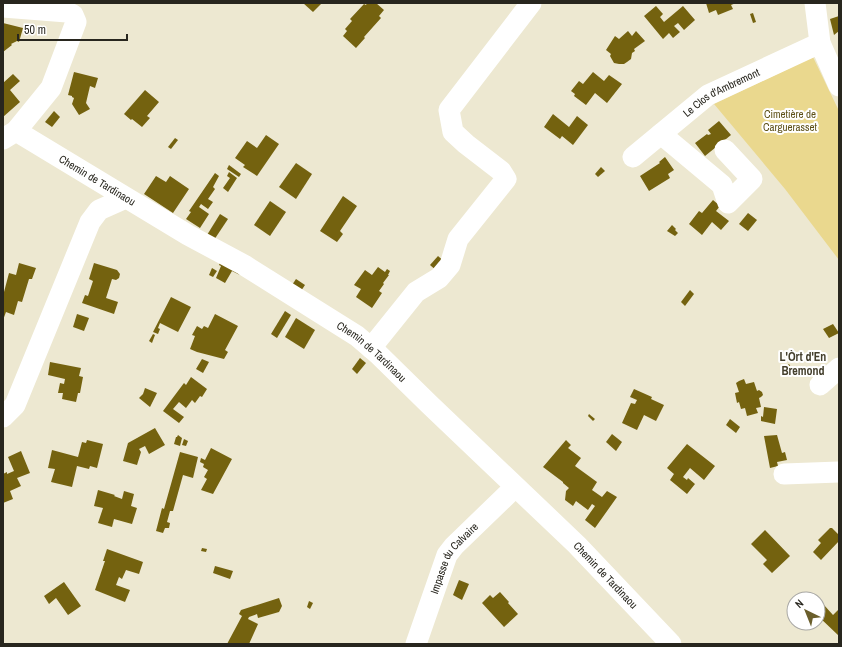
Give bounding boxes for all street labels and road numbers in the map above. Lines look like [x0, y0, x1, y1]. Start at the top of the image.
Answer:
street label: Le Clos d'Ambremont [680, 65, 762, 120]
street label: Chemin de Tardinaou [56, 152, 138, 209]
street label: Chemin de Tardinaou [334, 318, 409, 385]
street label: Impasse du Calvaire [427, 520, 481, 596]
street label: Chemin de Tardinaou [571, 539, 641, 611]

